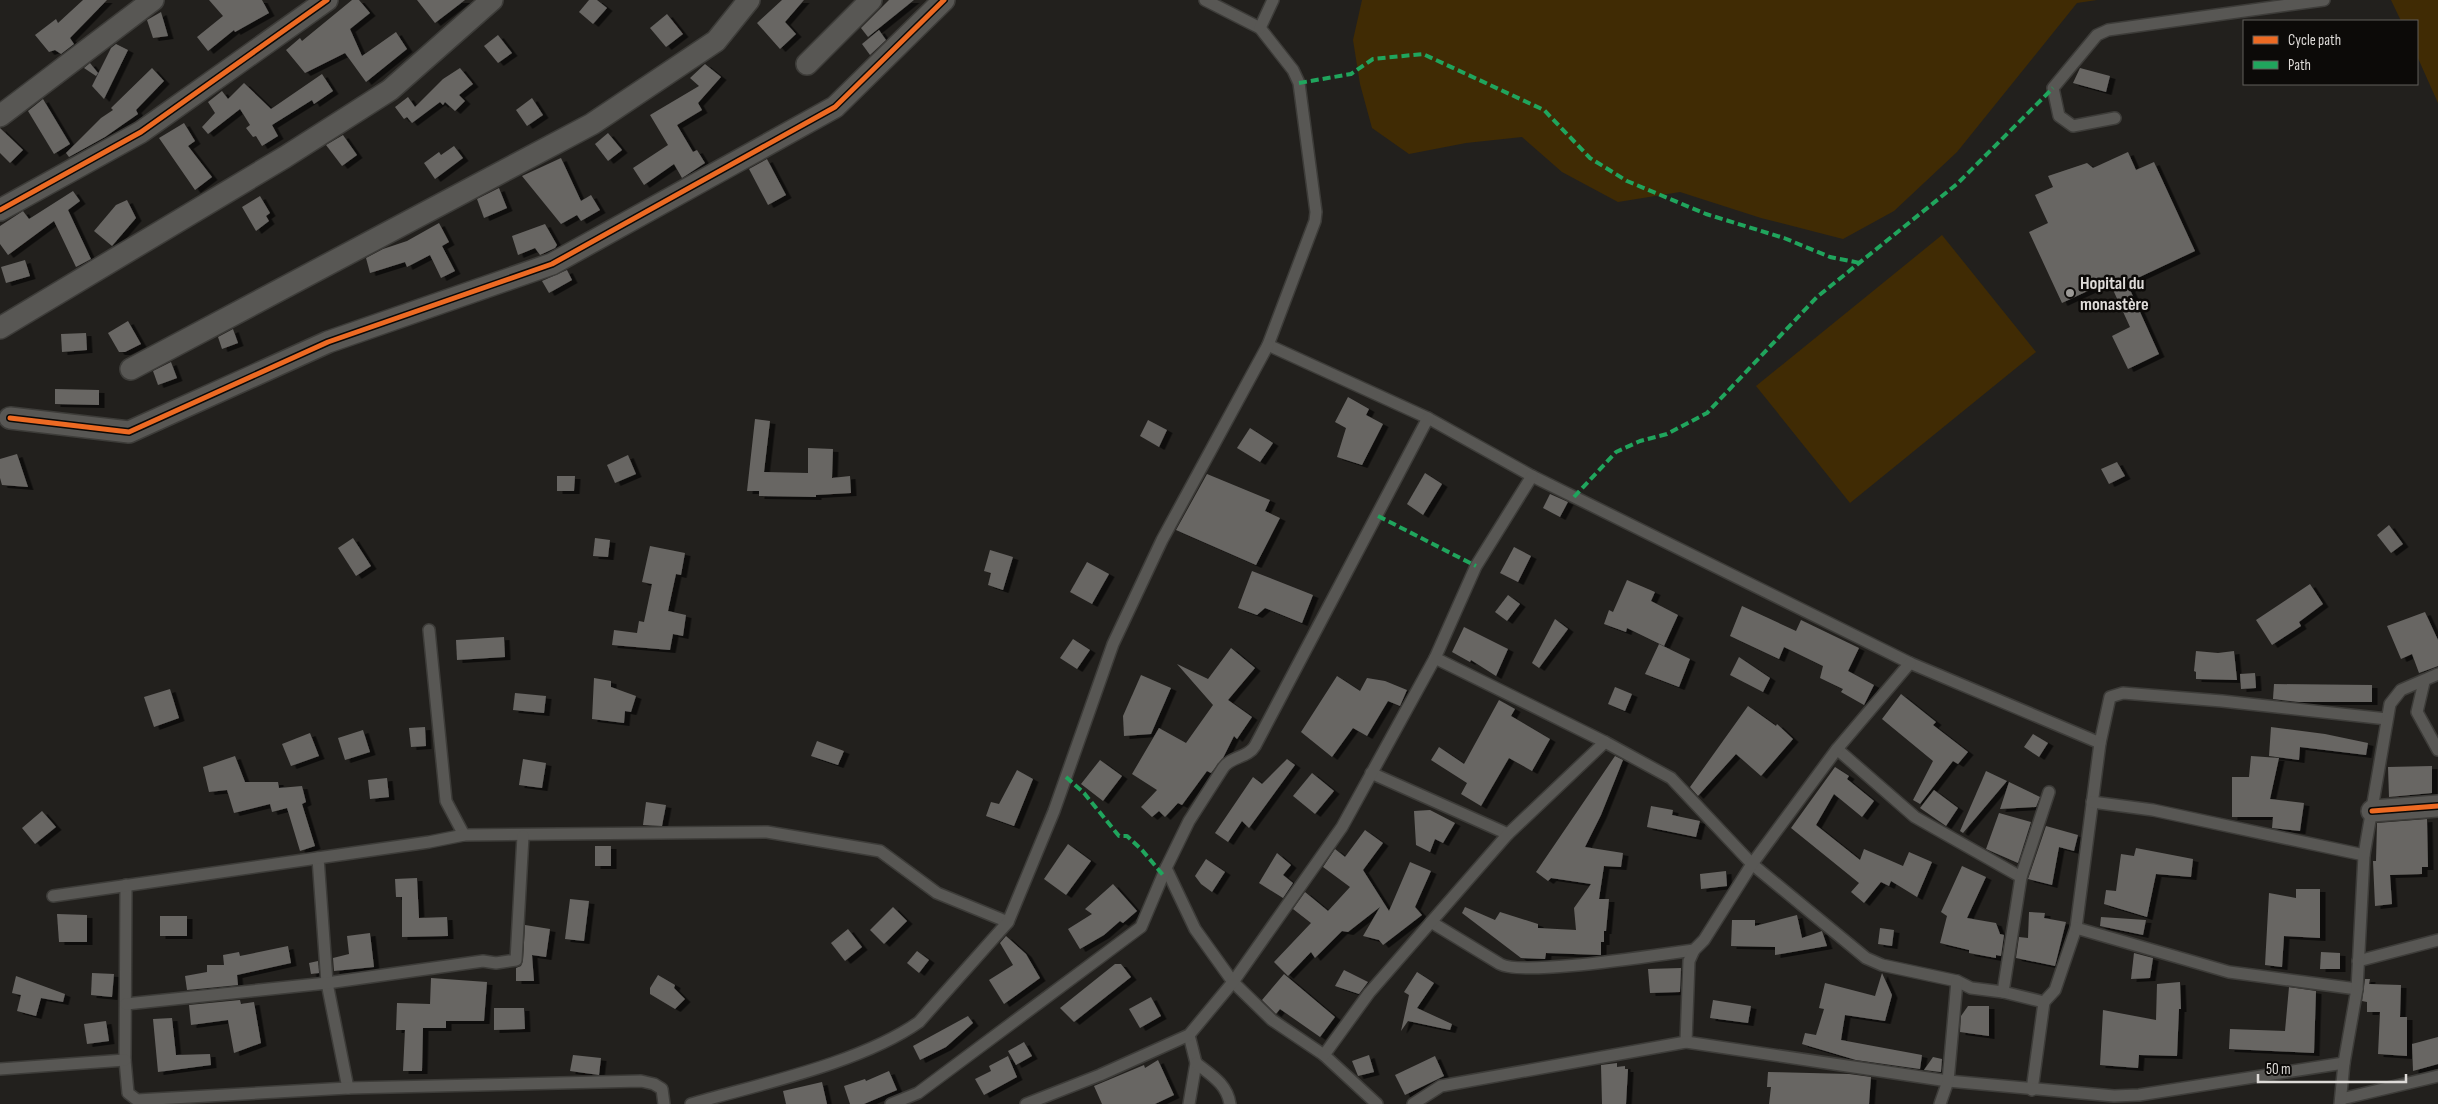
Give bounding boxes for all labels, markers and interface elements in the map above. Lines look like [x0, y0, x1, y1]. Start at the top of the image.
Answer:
legend [2243, 20, 2418, 85]
text: Cycle path [2288, 31, 2341, 50]
text: Path [2288, 56, 2311, 75]
place label: Hopital du monastère [2080, 273, 2149, 315]
marker: Hopital du monastère [2064, 287, 2076, 299]
scale bar [2258, 1052, 2406, 1084]
text: 50 m [2266, 1060, 2291, 1079]

